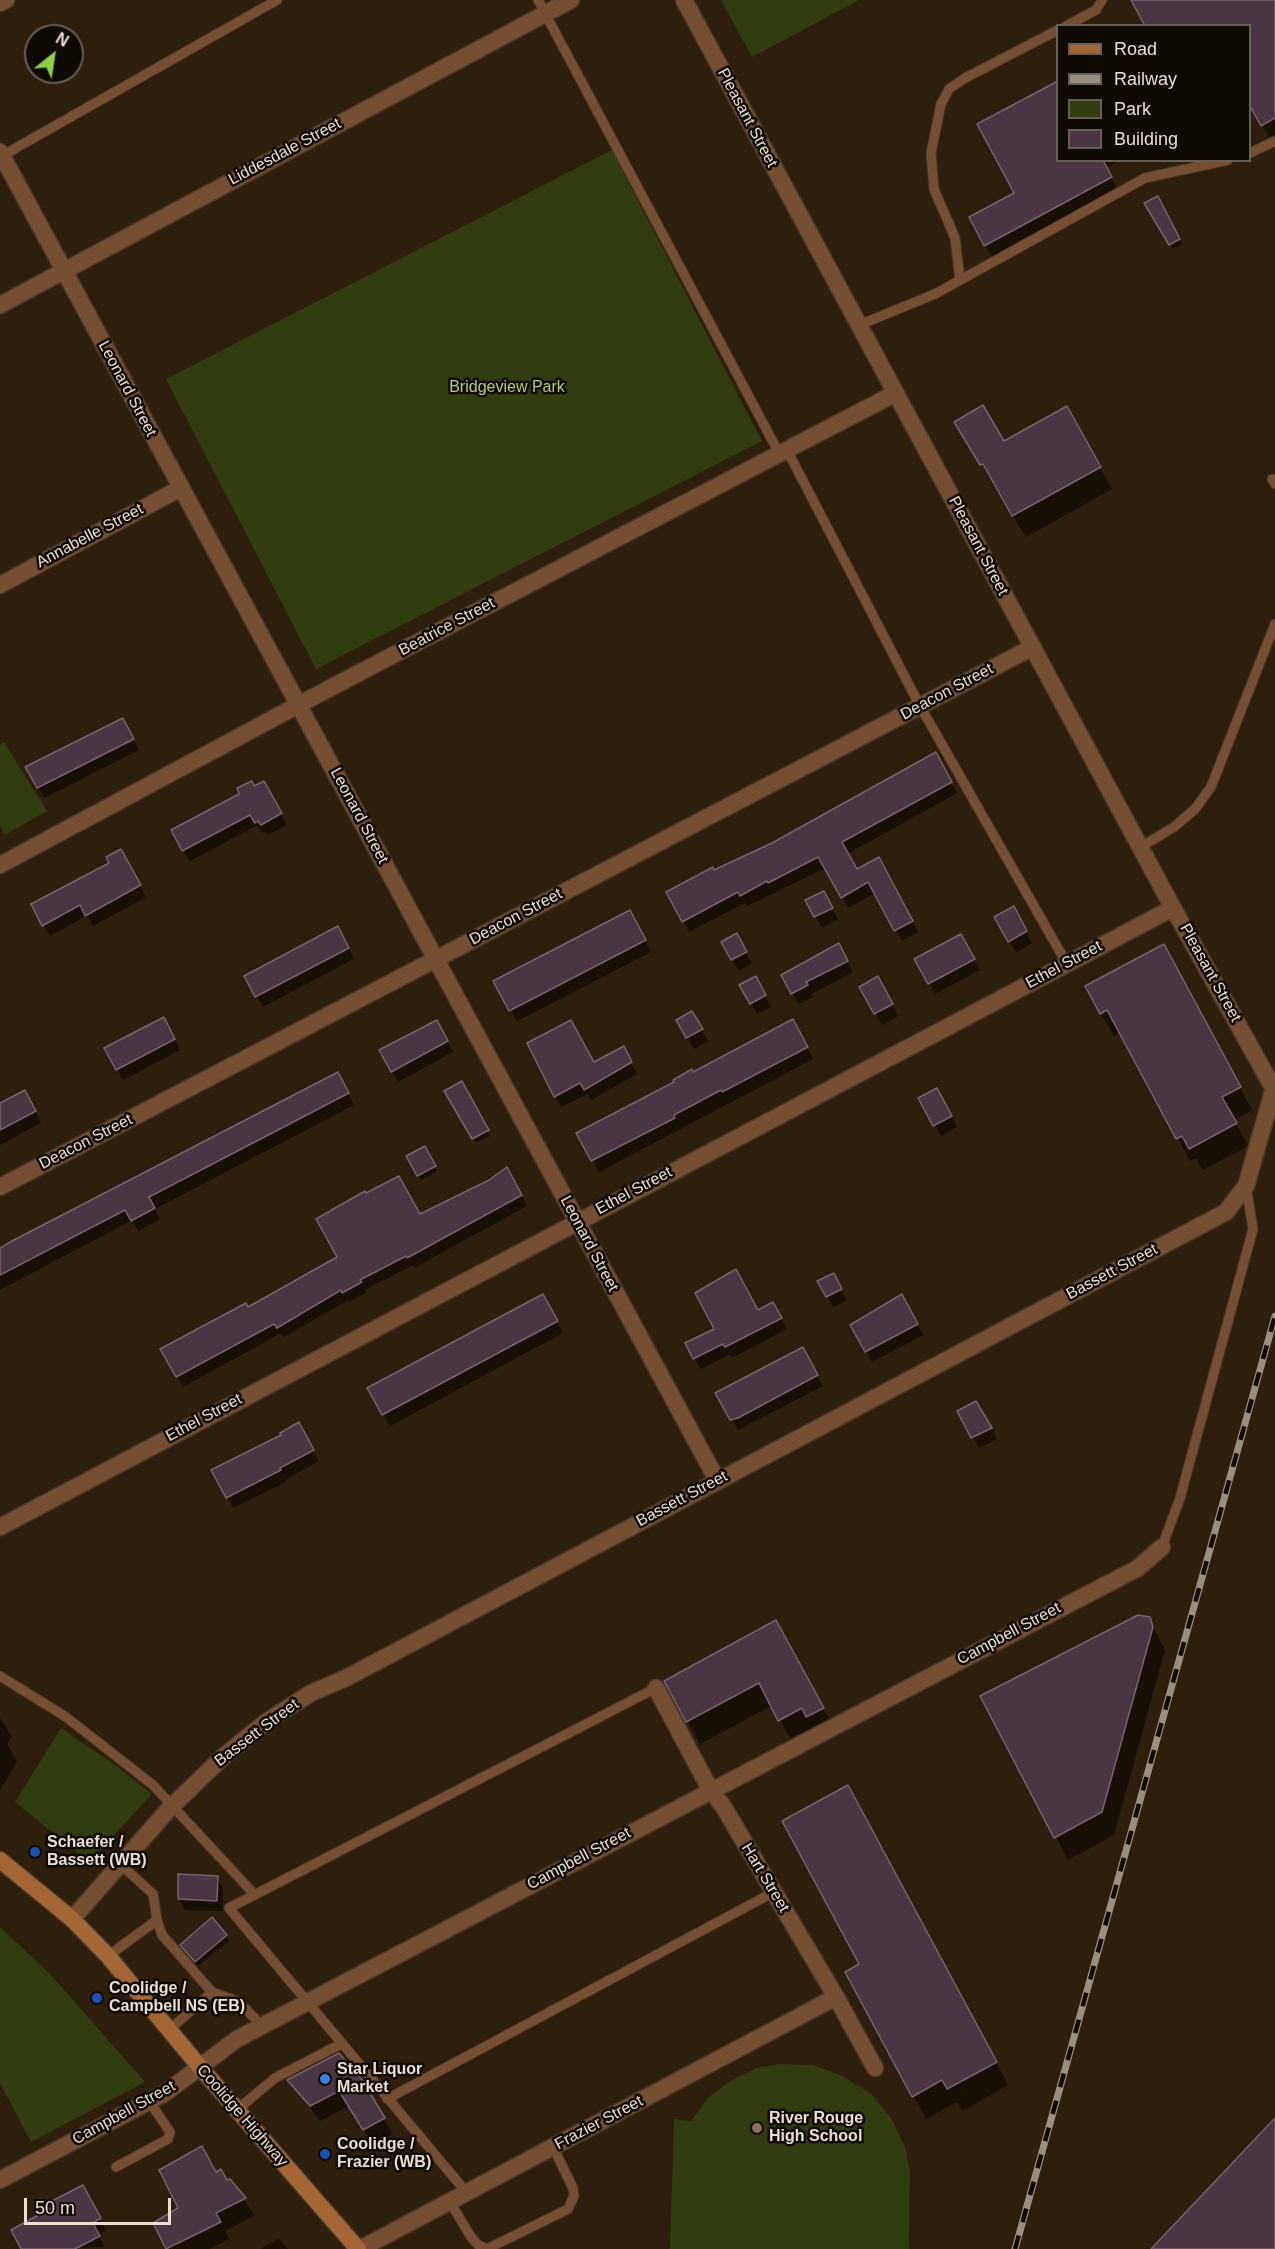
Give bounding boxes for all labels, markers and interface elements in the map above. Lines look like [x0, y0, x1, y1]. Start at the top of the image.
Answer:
north arrow [24, 24, 84, 84]
legend [1056, 24, 1251, 162]
text: N [53, 29, 72, 50]
text: Road [1114, 39, 1157, 59]
street label: Pleasant Street [713, 65, 781, 171]
text: Railway [1114, 69, 1177, 89]
text: Park [1114, 99, 1151, 119]
street label: Liddesdale Street [226, 114, 344, 190]
text: Building [1114, 129, 1178, 149]
street label: Leonard Street [94, 338, 160, 440]
park label: Bridgeview Park [449, 378, 565, 398]
street label: Pleasant Street [944, 493, 1012, 599]
street label: Annabelle Street [33, 500, 147, 572]
street label: Beatrice Street [396, 594, 498, 660]
street label: Deacon Street [897, 660, 997, 724]
street label: Leonard Street [326, 765, 392, 867]
street label: Deacon Street [466, 885, 566, 949]
street label: Pleasant Street [1175, 921, 1245, 1025]
street label: Ethel Street [1023, 937, 1105, 993]
street label: Deacon Street [36, 1110, 136, 1174]
street label: Ethel Street [593, 1163, 675, 1219]
street label: Leonard Street [556, 1193, 622, 1295]
street label: Bassett Street [1063, 1240, 1161, 1304]
street label: Ethel Street [163, 1390, 245, 1446]
street label: Bassett Street [633, 1467, 731, 1531]
street label: Campbell Street [954, 1599, 1064, 1669]
street label: Bassett Street [211, 1695, 303, 1771]
street label: Campbell Street [524, 1824, 634, 1894]
place label: Schaefer / Bassett (WB) [47, 1833, 147, 1871]
street label: Hart Street [737, 1840, 793, 1916]
marker: Schaefer / Bassett (WB) [28, 1845, 42, 1859]
place label: Coolidge / Campbell NS (EB) [109, 1979, 245, 2017]
marker: Coolidge / Campbell NS (EB) [90, 1991, 104, 2005]
place label: Star Liquor Market [337, 2060, 422, 2098]
street label: Coolidge Highway [192, 2061, 292, 2171]
marker: Star Liquor Market [318, 2072, 332, 2086]
street label: Campbell Street [69, 2077, 179, 2149]
street label: Frazier Street [552, 2092, 646, 2154]
place label: River Rouge High School [769, 2109, 863, 2147]
marker: River Rouge High School [750, 2121, 764, 2135]
place label: Coolidge / Frazier (WB) [337, 2135, 431, 2173]
marker: Coolidge / Frazier (WB) [318, 2147, 332, 2161]
scale bar [27, 2186, 174, 2224]
text: 50 m [35, 2198, 75, 2218]

